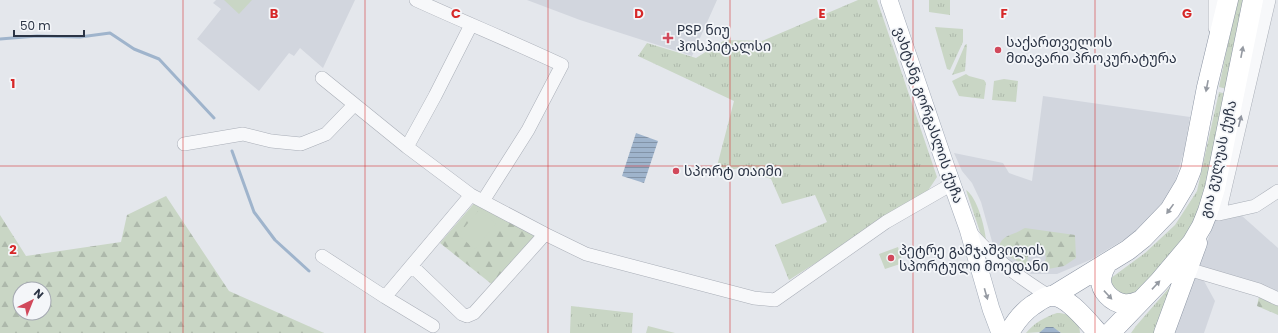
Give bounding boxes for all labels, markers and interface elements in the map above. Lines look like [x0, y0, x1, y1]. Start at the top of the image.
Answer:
text: B [270, 4, 279, 23]
text: C [451, 4, 461, 23]
text: D [634, 4, 644, 23]
text: E [818, 4, 826, 23]
text: F [1000, 4, 1008, 23]
text: G [1182, 4, 1192, 23]
scale bar [14, 12, 84, 38]
text: 50 m [20, 17, 51, 34]
place label: PSP ნიუ ჰოსპიტალსი [677, 20, 771, 56]
street label: ვახტანგ გორგასლის ქუჩა [889, 24, 969, 206]
marker: PSP ნიუ ჰოსპიტალსი [662, 32, 674, 44]
place label: საქართველოს მთავარი პროკურატურა [1006, 32, 1177, 68]
marker: საქართველოს მთავარი პროკურატურა [993, 45, 1003, 55]
one-way arrow [1239, 46, 1245, 58]
text: 1 [11, 74, 15, 93]
one-way arrow [1204, 80, 1210, 93]
street label: გია გულუას ქუჩა [1195, 98, 1241, 220]
one-way arrow [1238, 115, 1244, 127]
place label: სპორტ თაიმი [684, 161, 782, 181]
marker: სპორტ თაიმი [671, 166, 681, 176]
one-way arrow [1166, 204, 1174, 214]
text: 2 [9, 240, 17, 259]
place label: პეტრე გამჯაშვილის სპორტული მოედანი [899, 240, 1049, 276]
marker: პეტრე გამჯაშვილის სპორტული მოედანი [886, 253, 896, 263]
one-way arrow [1151, 280, 1161, 290]
north arrow [12, 281, 52, 321]
text: N [30, 285, 47, 302]
one-way arrow [983, 288, 989, 300]
one-way arrow [1104, 290, 1113, 300]

